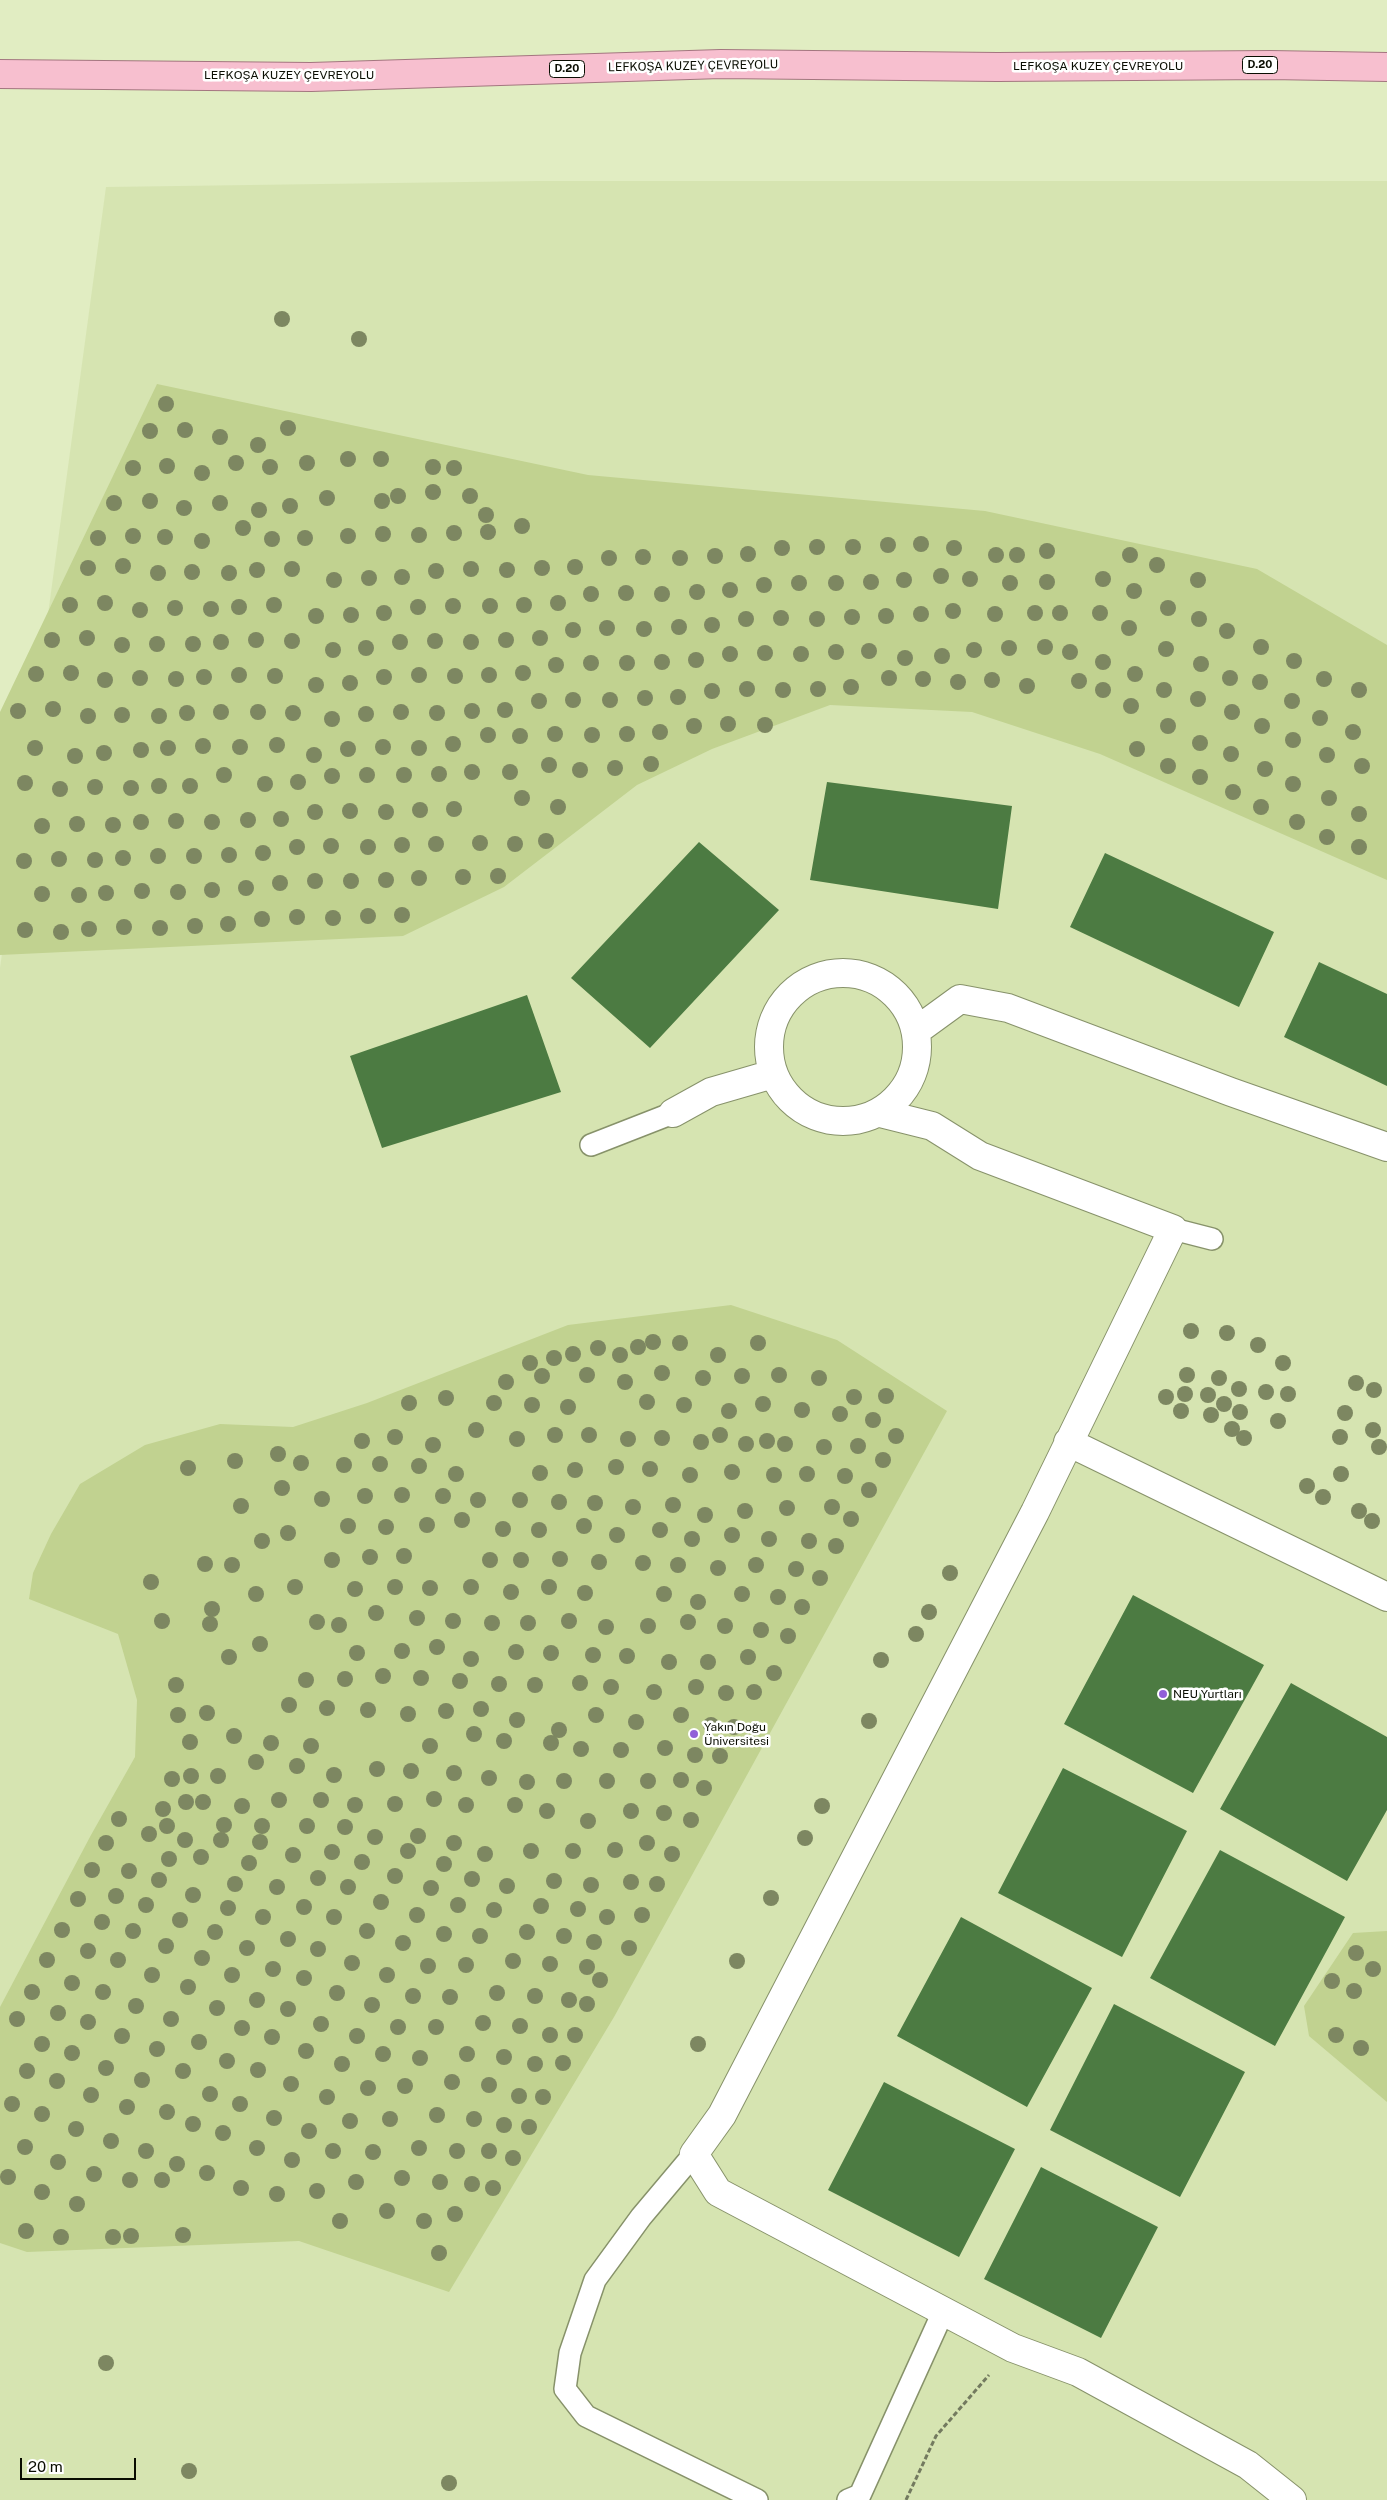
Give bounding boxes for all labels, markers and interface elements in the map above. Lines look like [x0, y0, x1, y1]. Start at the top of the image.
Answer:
road number: D.20 [1242, 56, 1278, 74]
street label: LEFKOŞA KUZEY ÇEVREYOLU [608, 57, 778, 75]
street label: LEFKOŞA KUZEY ÇEVREYOLU [1013, 59, 1183, 73]
road number: D.20 [550, 61, 584, 78]
street label: LEFKOŞA KUZEY ÇEVREYOLU [204, 68, 374, 82]
place label: NEU Yurtları [1173, 1687, 1242, 1701]
marker: NEU Yurtları [1157, 1688, 1169, 1700]
place label: Yakın Doğu Üniversitesi [704, 1720, 769, 1748]
marker: Yakın Doğu Üniversitesi [688, 1728, 700, 1740]
scale bar [22, 2448, 139, 2480]
text: 20 m [28, 2458, 63, 2475]

